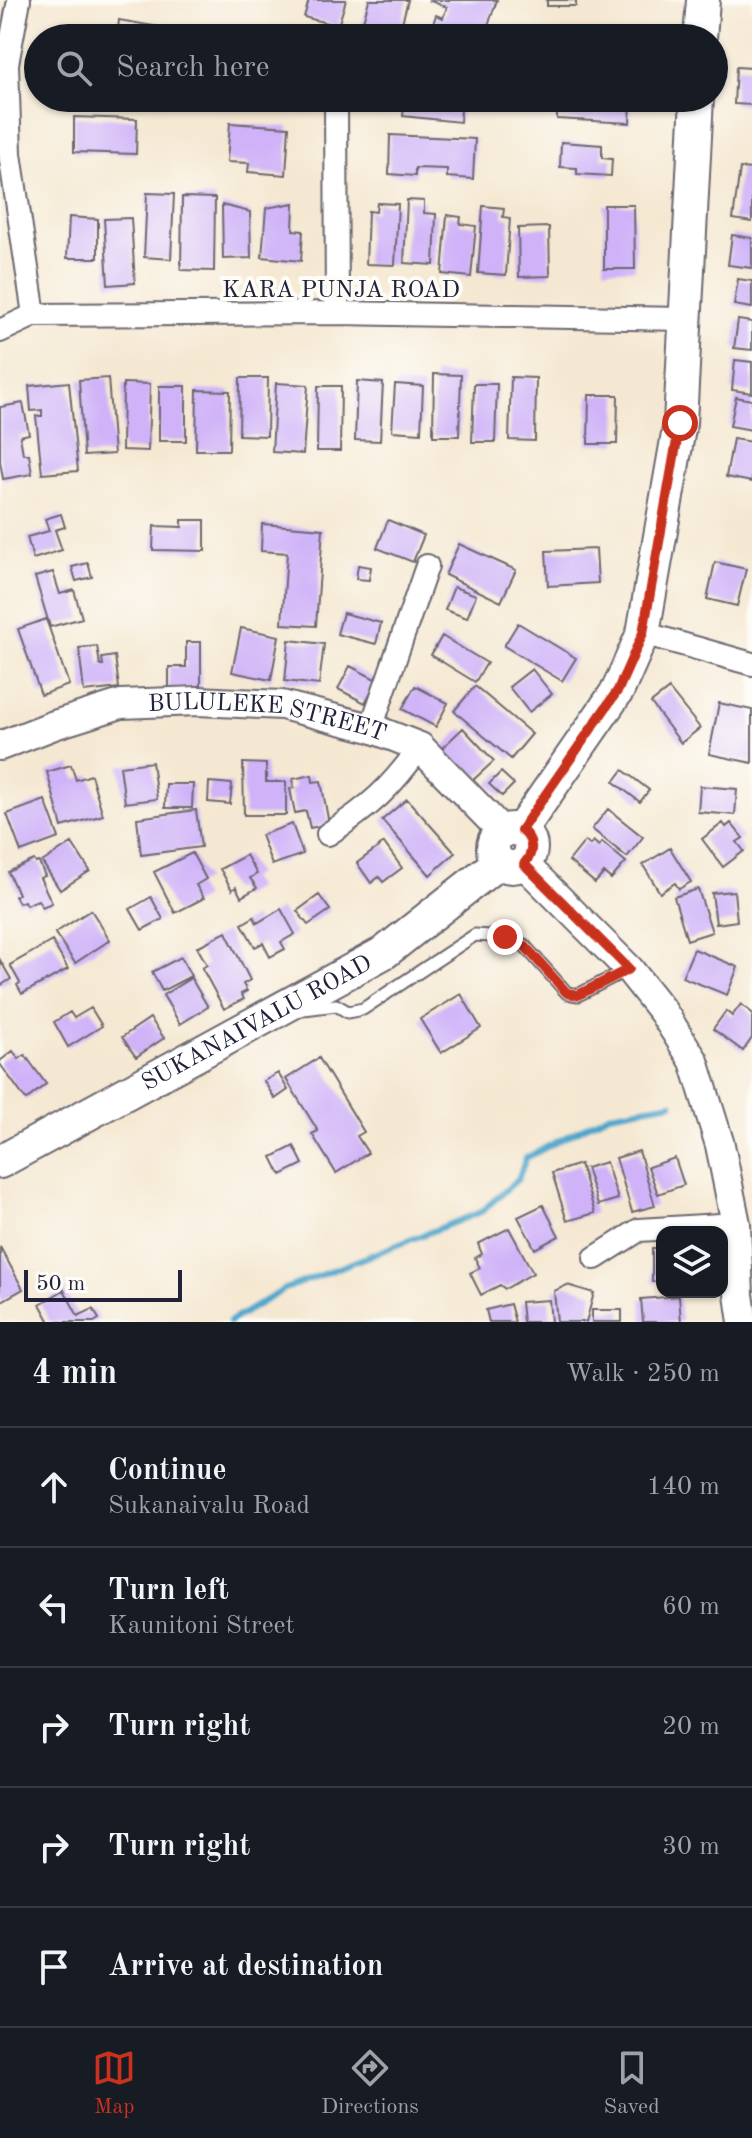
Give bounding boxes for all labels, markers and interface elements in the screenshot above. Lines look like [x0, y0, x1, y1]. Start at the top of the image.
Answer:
search box [24, 24, 728, 112]
icon: search [52, 46, 96, 90]
text: Search here [116, 53, 270, 83]
street label: KARA PUNJA ROAD [222, 279, 460, 303]
route start [662, 405, 698, 441]
street label: BULULEKE STREET [148, 691, 389, 747]
route end [487, 919, 523, 955]
street label: SUKANAIVALU ROAD [138, 952, 376, 1096]
map controls [656, 1226, 728, 1298]
button: layers [656, 1226, 728, 1298]
scale bar [24, 1266, 182, 1302]
text: 50 m [36, 1273, 85, 1295]
text: 4 min [32, 1357, 117, 1391]
text: Walk · 250 m [566, 1361, 720, 1387]
text: Continue [108, 1456, 227, 1486]
icon: ahead [32, 1465, 76, 1509]
text: 140 m [647, 1474, 720, 1500]
text: Sukanaivalu Road [108, 1493, 310, 1519]
text: Turn left [108, 1576, 229, 1606]
icon: left [32, 1585, 76, 1629]
text: 60 m [662, 1594, 720, 1620]
text: Kaunitoni Street [108, 1613, 295, 1639]
icon: right [32, 1705, 76, 1749]
text: Turn right [108, 1712, 250, 1742]
text: 20 m [662, 1714, 720, 1740]
icon: right [32, 1825, 76, 1869]
text: Turn right [108, 1832, 250, 1862]
text: 30 m [662, 1834, 720, 1860]
icon: arrive [32, 1945, 76, 1989]
text: Arrive at destination [108, 1952, 383, 1982]
tab: Map [92, 2046, 136, 2121]
tab: Directions [321, 2046, 419, 2121]
tab: Saved [604, 2046, 660, 2121]

